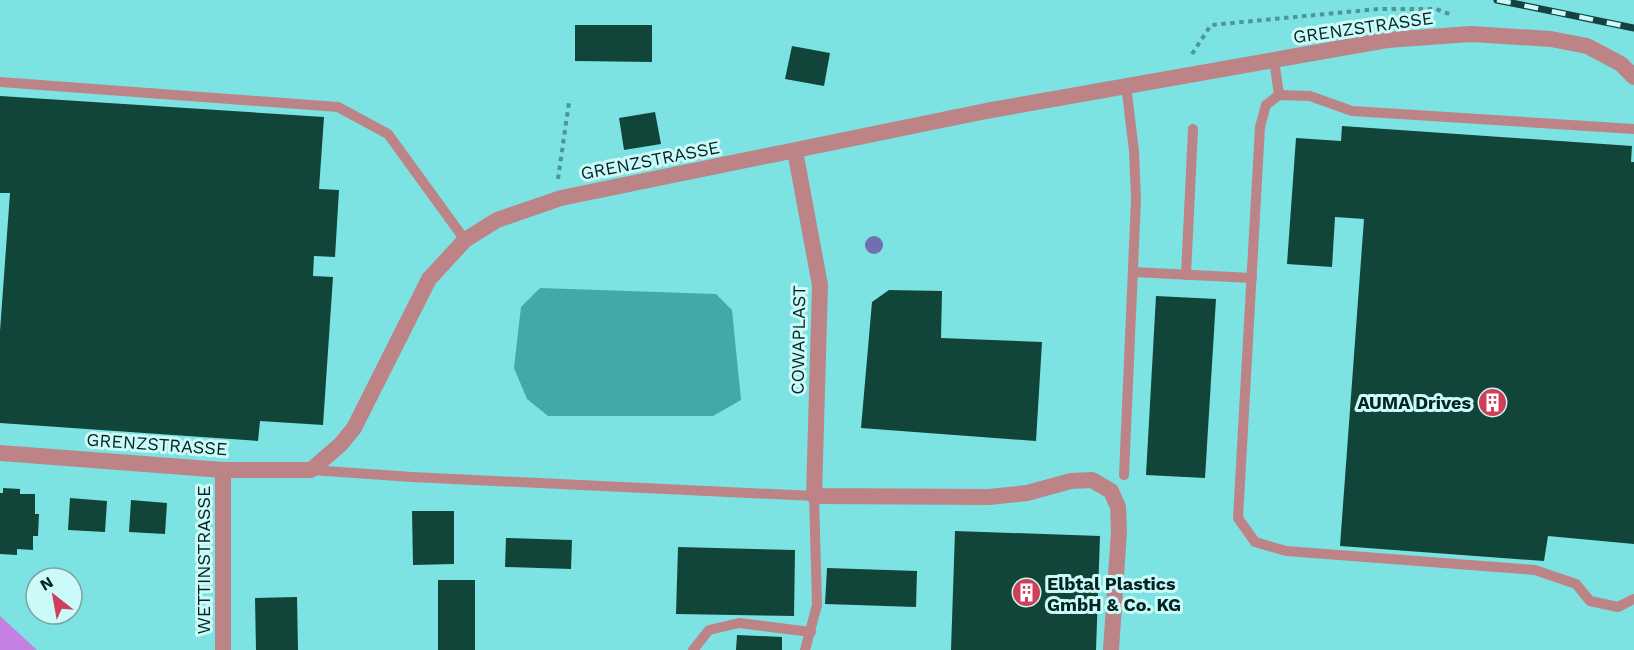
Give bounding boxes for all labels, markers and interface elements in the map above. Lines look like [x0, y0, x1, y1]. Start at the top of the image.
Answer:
street label: GRENZSTRASSE [1292, 7, 1434, 47]
street label: GRENZSTRASSE [579, 136, 721, 184]
street label: COWAPLAST [787, 285, 809, 395]
building icon: AUMA Drives [1476, 386, 1508, 418]
place label: AUMA Drives [1357, 392, 1471, 413]
street label: GRENZSTRASSE [86, 429, 228, 459]
street label: WETTINSTRASSE [193, 485, 214, 635]
north arrow [24, 566, 84, 626]
text: N [37, 572, 57, 595]
place label: Elbtal Plastics GmbH & Co. KG [1047, 573, 1181, 615]
building icon: Elbtal Plastics GmbH & Co. KG [1010, 577, 1042, 609]

